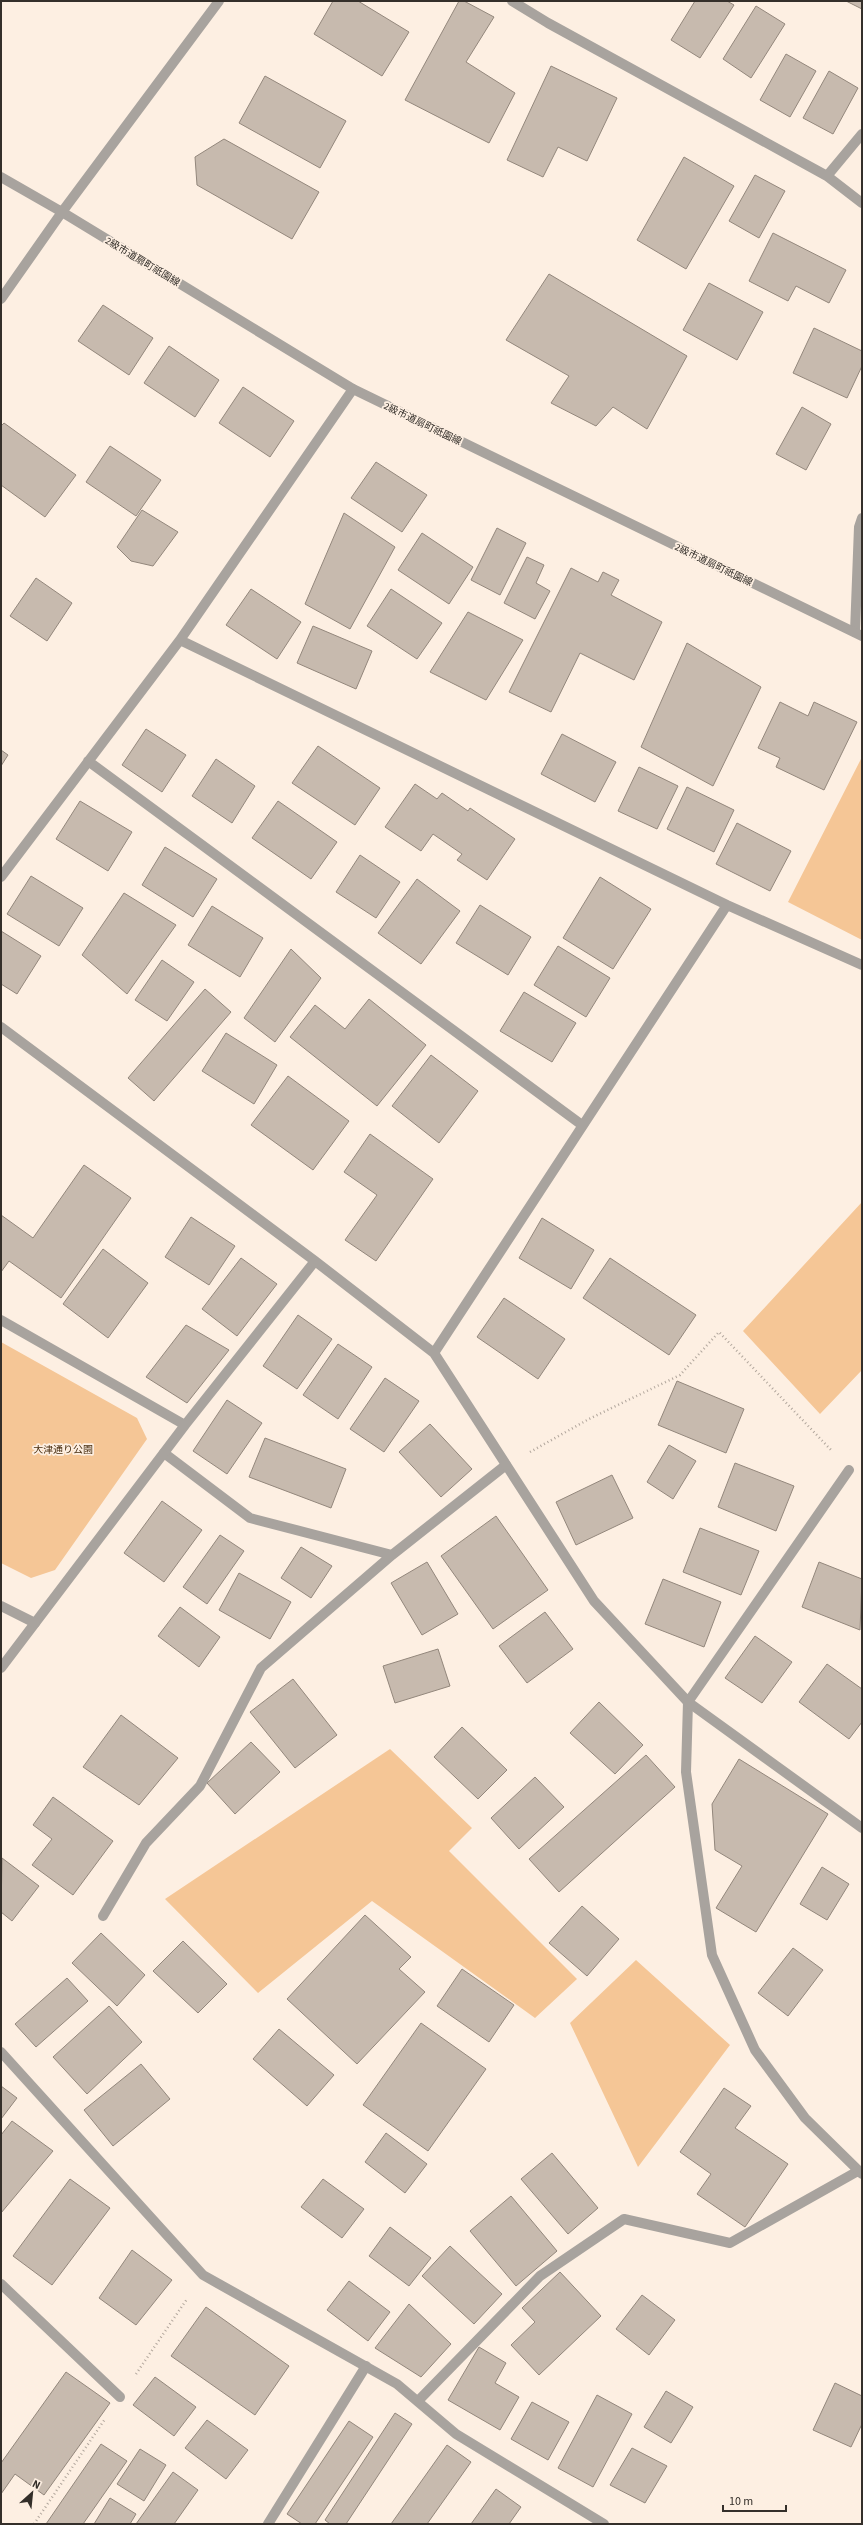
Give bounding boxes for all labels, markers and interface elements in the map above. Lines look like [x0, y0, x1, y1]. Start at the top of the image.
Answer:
street label: 2級市道扇町祇園線 [102, 234, 183, 290]
street label: 2級市道扇町祇園線 [381, 399, 464, 449]
street label: 2級市道扇町祇園線 [672, 540, 755, 590]
park label: 大津通り公園 [33, 1443, 93, 1457]
north arrow [12, 2473, 52, 2513]
text: N [30, 2476, 43, 2493]
scale bar [723, 2487, 786, 2513]
text: 10 m [729, 2493, 753, 2510]

